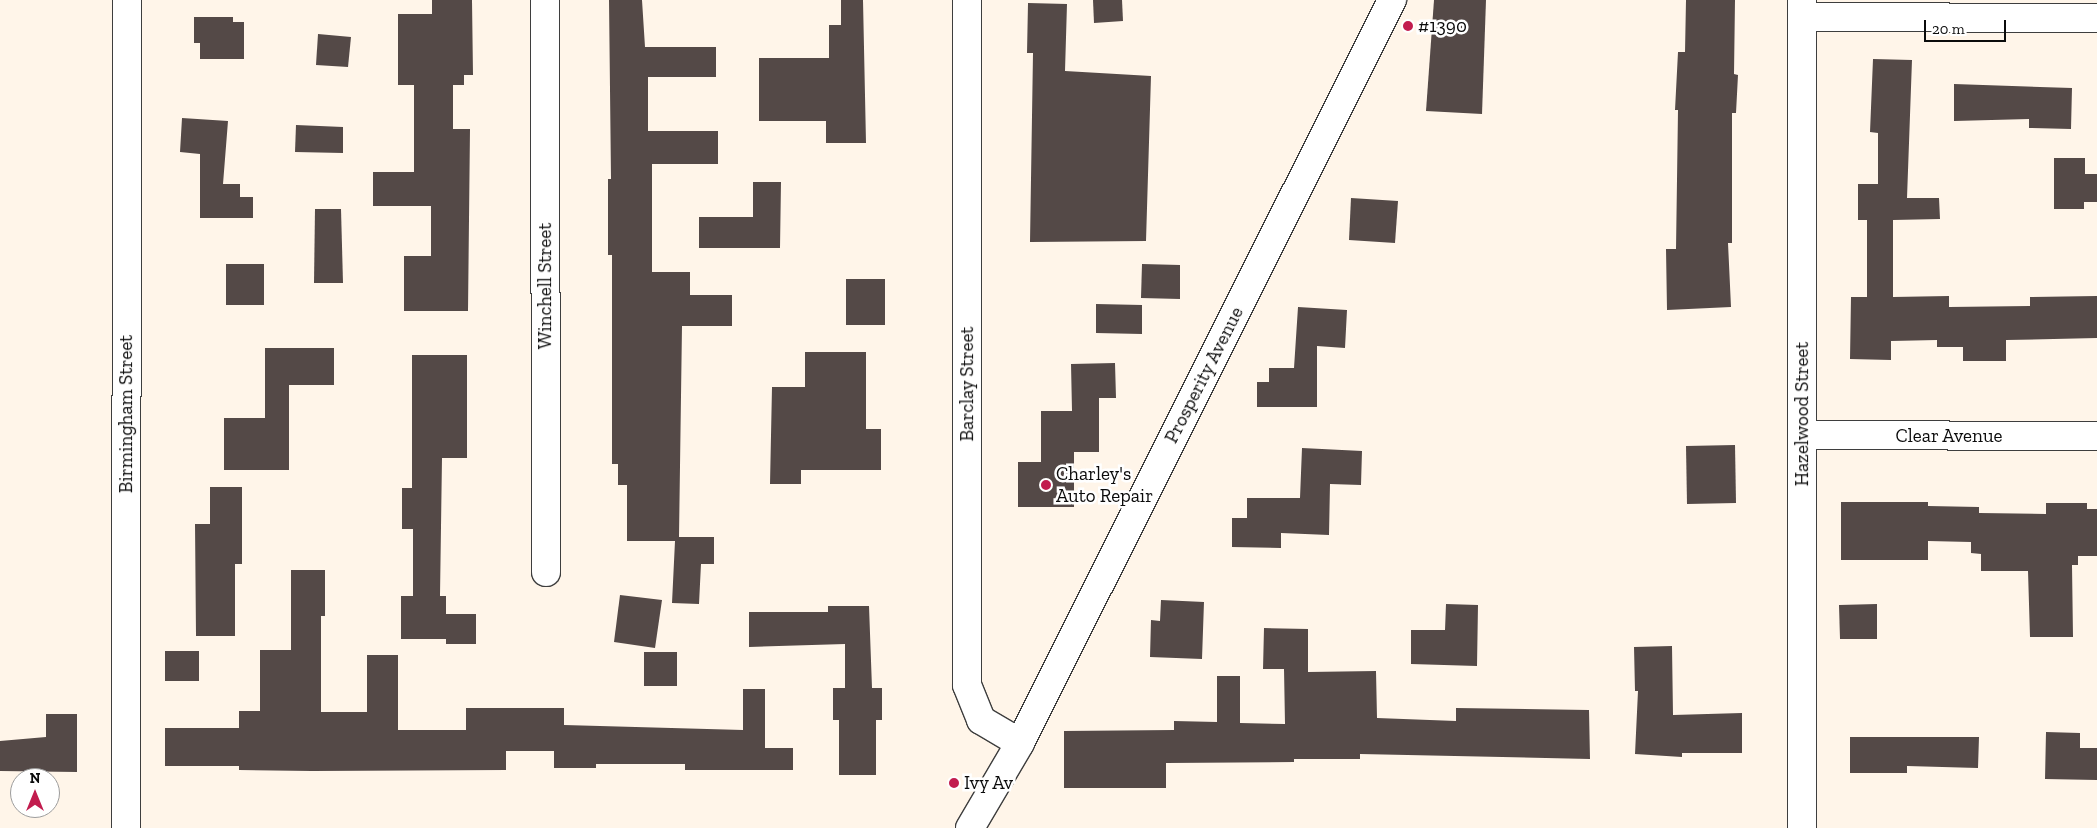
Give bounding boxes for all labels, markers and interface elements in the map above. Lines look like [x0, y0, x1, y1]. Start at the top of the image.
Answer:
scale bar [1927, 10, 2010, 42]
place label: #1390 [1418, 15, 1467, 37]
marker: #1390 [1402, 20, 1414, 32]
text: 20 m [1932, 20, 1965, 38]
street label: Winchell Street [534, 223, 556, 349]
street label: Prosperity Avenue [1160, 303, 1248, 447]
street label: Barclay Street [956, 326, 978, 442]
street label: Birmingham Street [115, 335, 137, 493]
street label: Hazelwood Street [1791, 342, 1813, 486]
street label: Clear Avenue [1895, 425, 2003, 447]
place label: Charley's Auto Repair [1056, 463, 1153, 507]
marker: Charley's Auto Repair [1040, 479, 1052, 491]
north arrow [10, 768, 60, 818]
text: N [30, 770, 40, 787]
place label: Ivy Av [964, 772, 1014, 794]
marker: Ivy Av [948, 777, 960, 789]

